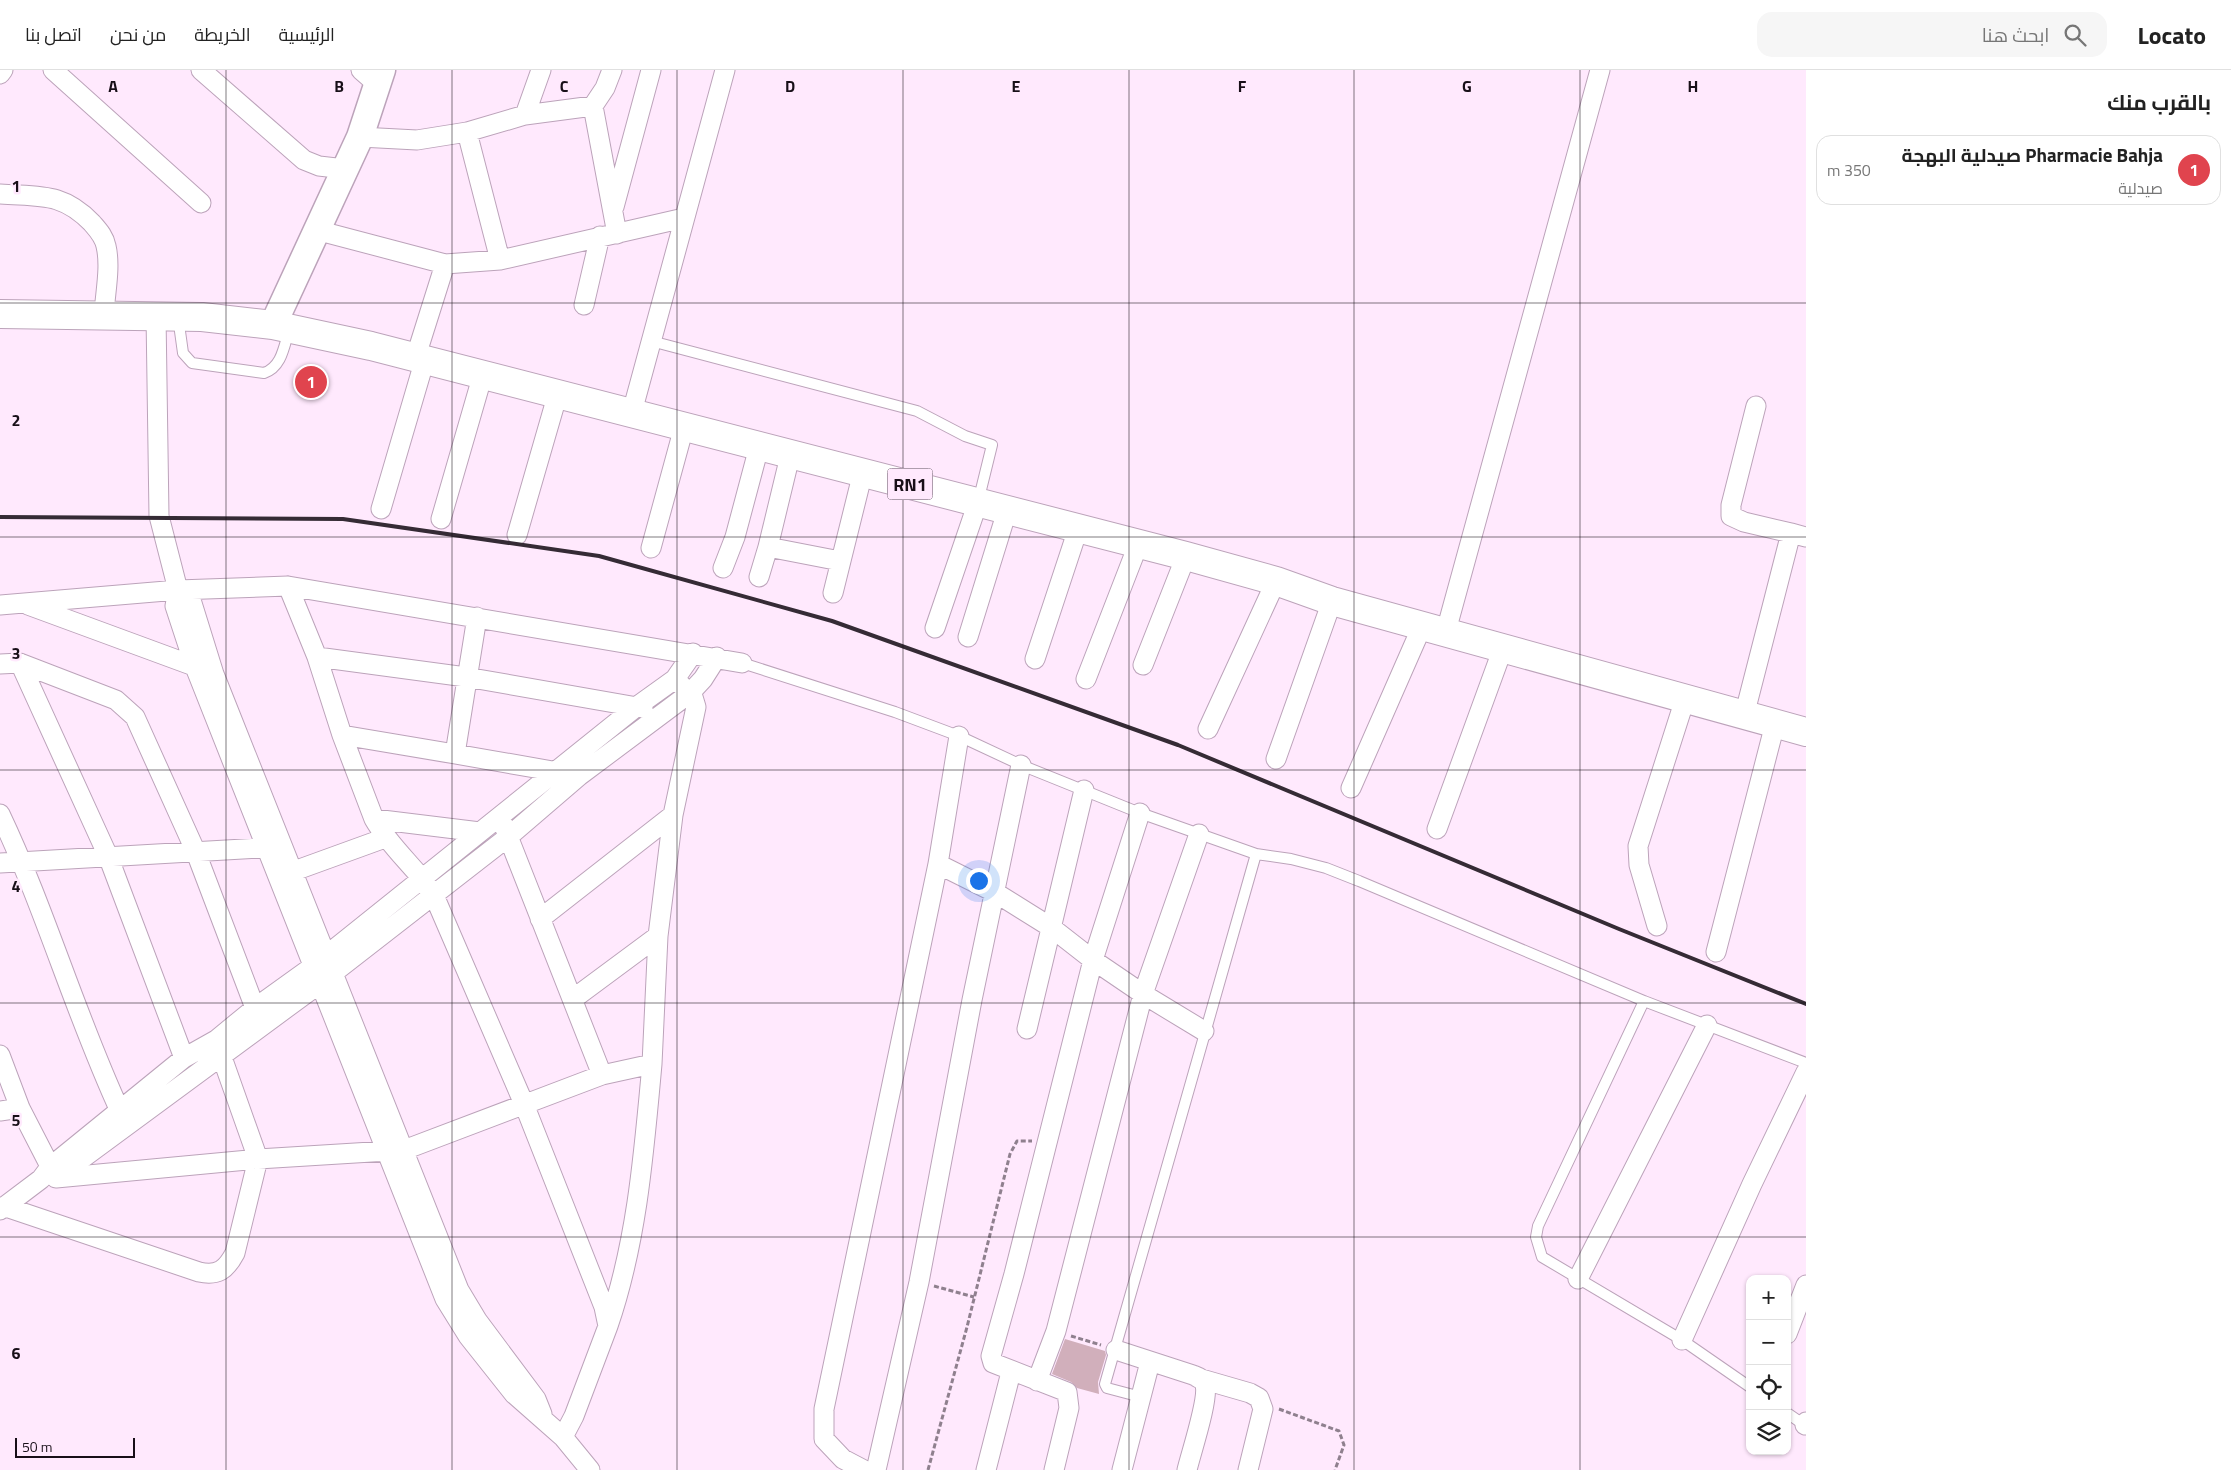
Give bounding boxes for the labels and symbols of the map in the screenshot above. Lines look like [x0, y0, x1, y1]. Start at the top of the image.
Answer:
text: A [108, 74, 118, 98]
text: B [334, 74, 344, 98]
text: C [560, 74, 569, 98]
text: D [785, 74, 795, 98]
text: E [1012, 74, 1021, 98]
text: F [1238, 74, 1247, 98]
text: G [1462, 74, 1472, 98]
text: H [1688, 74, 1698, 98]
text: 1 [12, 174, 20, 198]
pin: 1 [295, 363, 327, 401]
text: 2 [12, 408, 20, 432]
road number: RN1 [888, 468, 932, 499]
text: 3 [12, 641, 20, 665]
your location [966, 868, 992, 894]
text: 4 [12, 874, 21, 898]
text: 5 [12, 1108, 21, 1132]
text: 6 [12, 1341, 21, 1365]
scale bar [15, 1435, 135, 1458]

